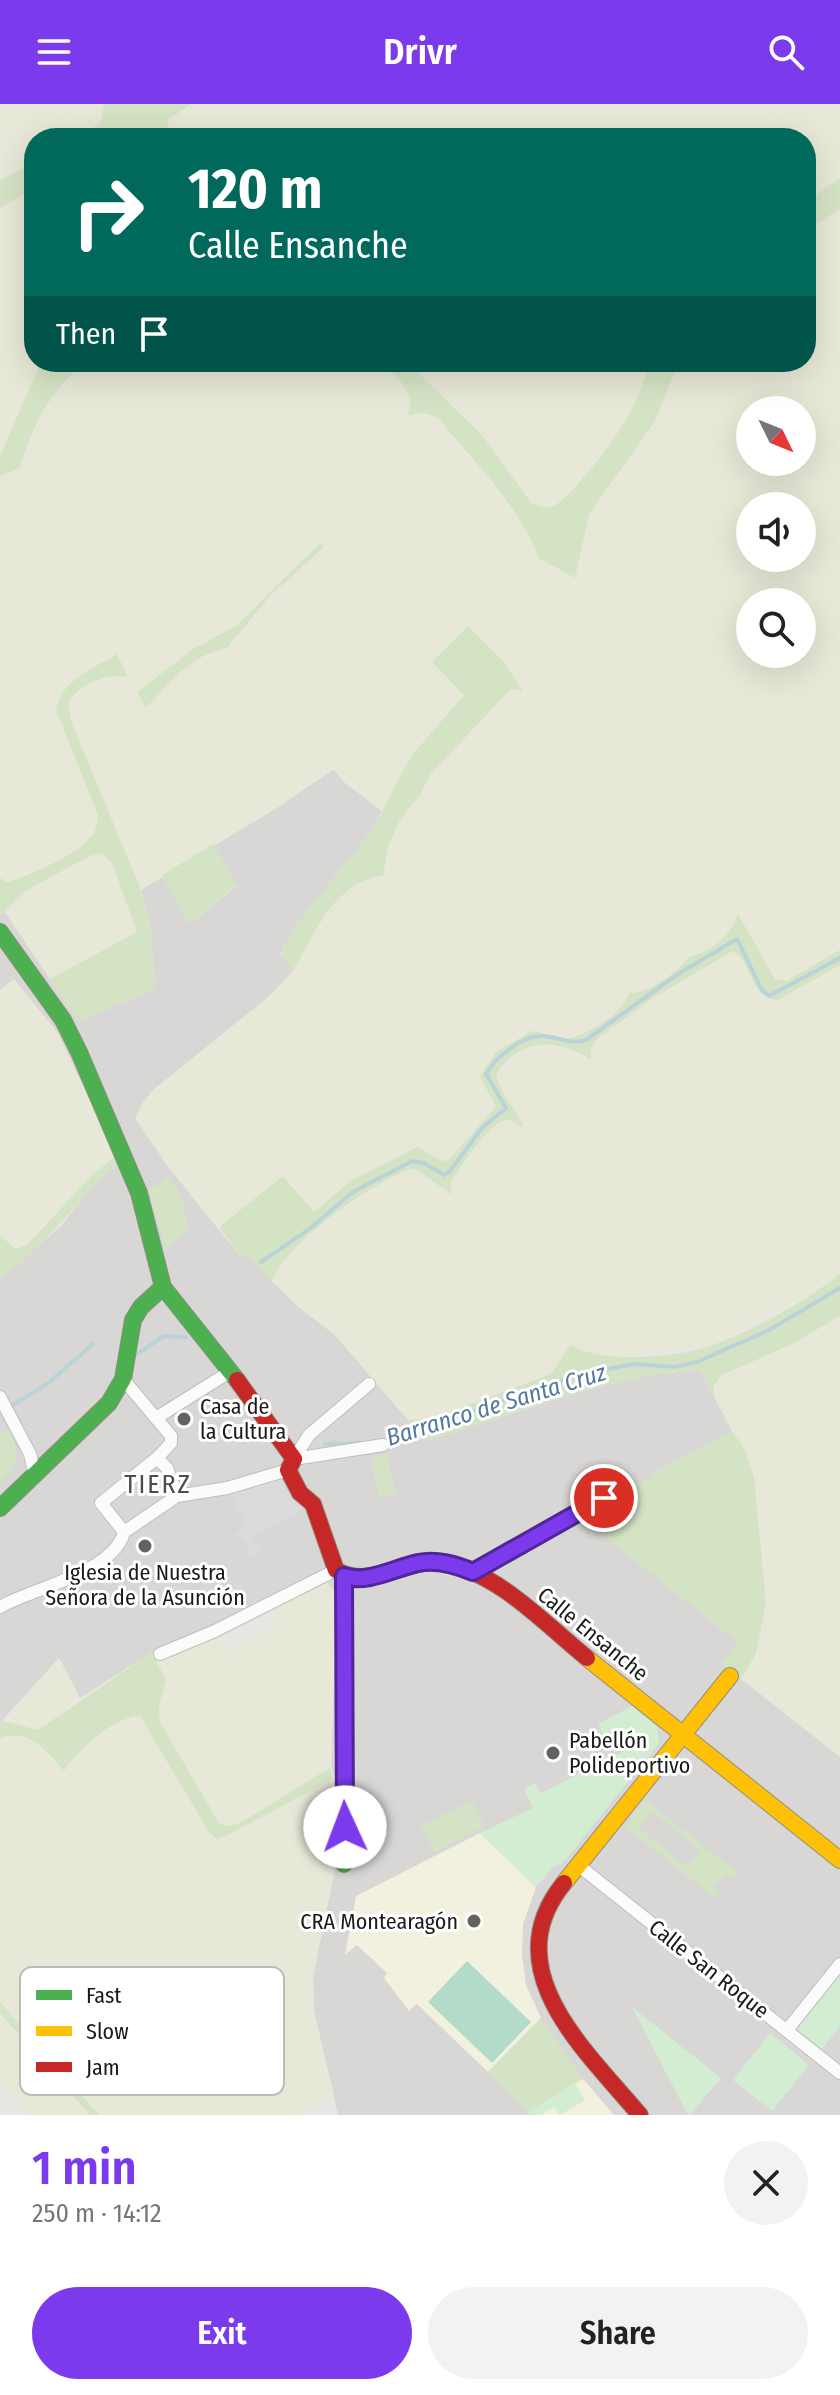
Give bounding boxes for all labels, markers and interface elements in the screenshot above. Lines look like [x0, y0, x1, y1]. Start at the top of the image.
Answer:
icon: menu [32, 30, 76, 74]
text: Drivr [383, 30, 457, 74]
icon: search [764, 30, 808, 74]
text: 120 m [188, 156, 323, 223]
icon: right [56, 160, 160, 264]
text: Calle Ensanche [188, 224, 408, 268]
icon: arrive [132, 312, 176, 356]
text: Then [56, 316, 116, 352]
north arrow [736, 396, 816, 476]
map controls [736, 396, 816, 668]
button: sound [736, 492, 816, 572]
button: search [736, 588, 816, 668]
water label: Barranco de Santa Cruz [383, 1358, 610, 1452]
place label: Casa de la Cultura [200, 1393, 286, 1445]
marker: Casa de la Cultura [175, 1410, 193, 1428]
pin [570, 1464, 638, 1532]
district label: TIERZ [124, 1469, 192, 1500]
icon: arrive [582, 1476, 626, 1520]
marker: Iglesia de Nuestra Señora de la Asunción [136, 1537, 154, 1555]
place label: Iglesia de Nuestra Señora de la Asunción [45, 1559, 245, 1611]
street label: Calle Ensanche [532, 1581, 654, 1687]
place label: Pabellón Polideportivo [569, 1727, 690, 1779]
marker: Pabellón Polideportivo [544, 1744, 562, 1762]
position arrow [303, 1785, 387, 1869]
place label: CRA Montearagón [300, 1908, 458, 1935]
marker: CRA Montearagón [465, 1912, 483, 1930]
street label: Calle San Roque [644, 1914, 774, 2024]
legend [20, 1967, 284, 2095]
text: Fast [86, 1982, 122, 2009]
text: Slow [86, 2018, 129, 2045]
text: Jam [86, 2054, 120, 2081]
text: 1 min [32, 2139, 137, 2197]
button: close [724, 2141, 808, 2225]
text: 250 m · 14:12 [32, 2198, 162, 2229]
button: Exit [32, 2287, 412, 2379]
button: Share [428, 2287, 808, 2379]

